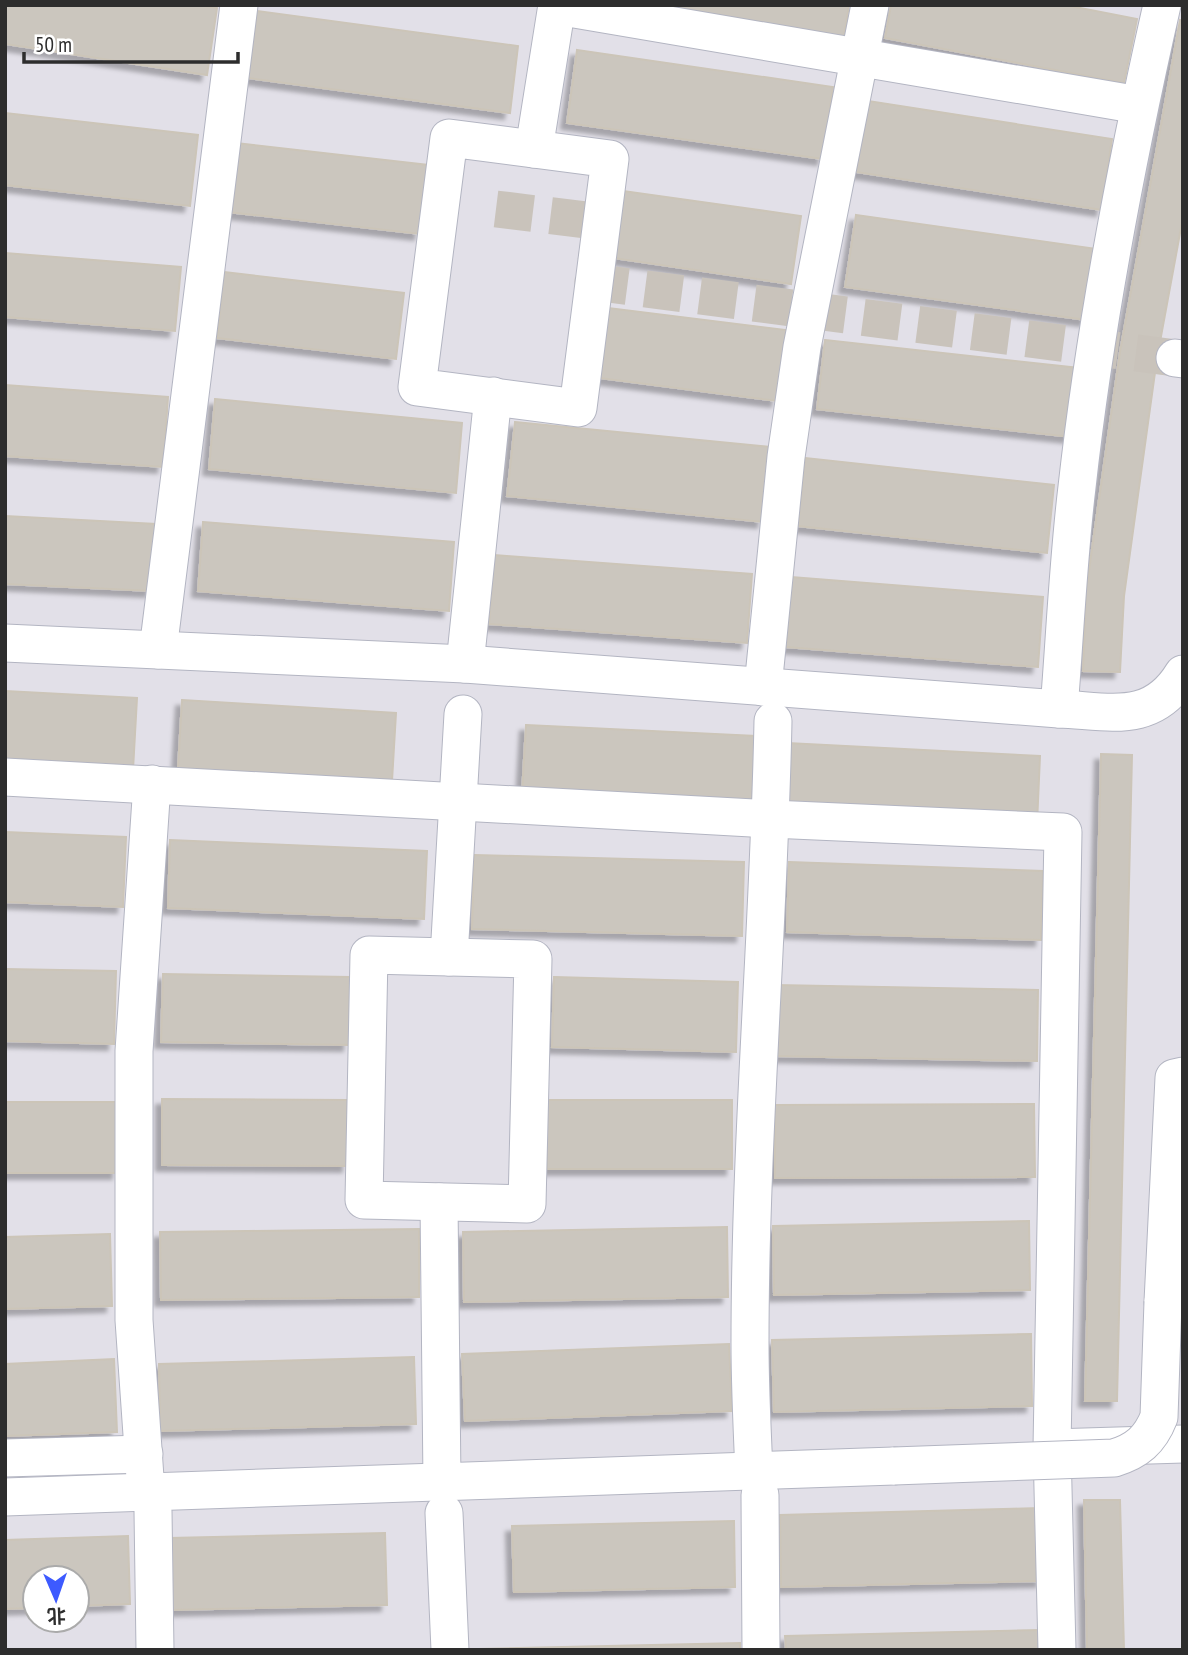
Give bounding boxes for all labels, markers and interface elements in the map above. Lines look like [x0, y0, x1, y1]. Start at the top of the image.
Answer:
scale bar [24, 21, 238, 65]
text: 50 m [35, 31, 72, 58]
north arrow [21, 1564, 91, 1634]
text: 北 [47, 1604, 67, 1628]

